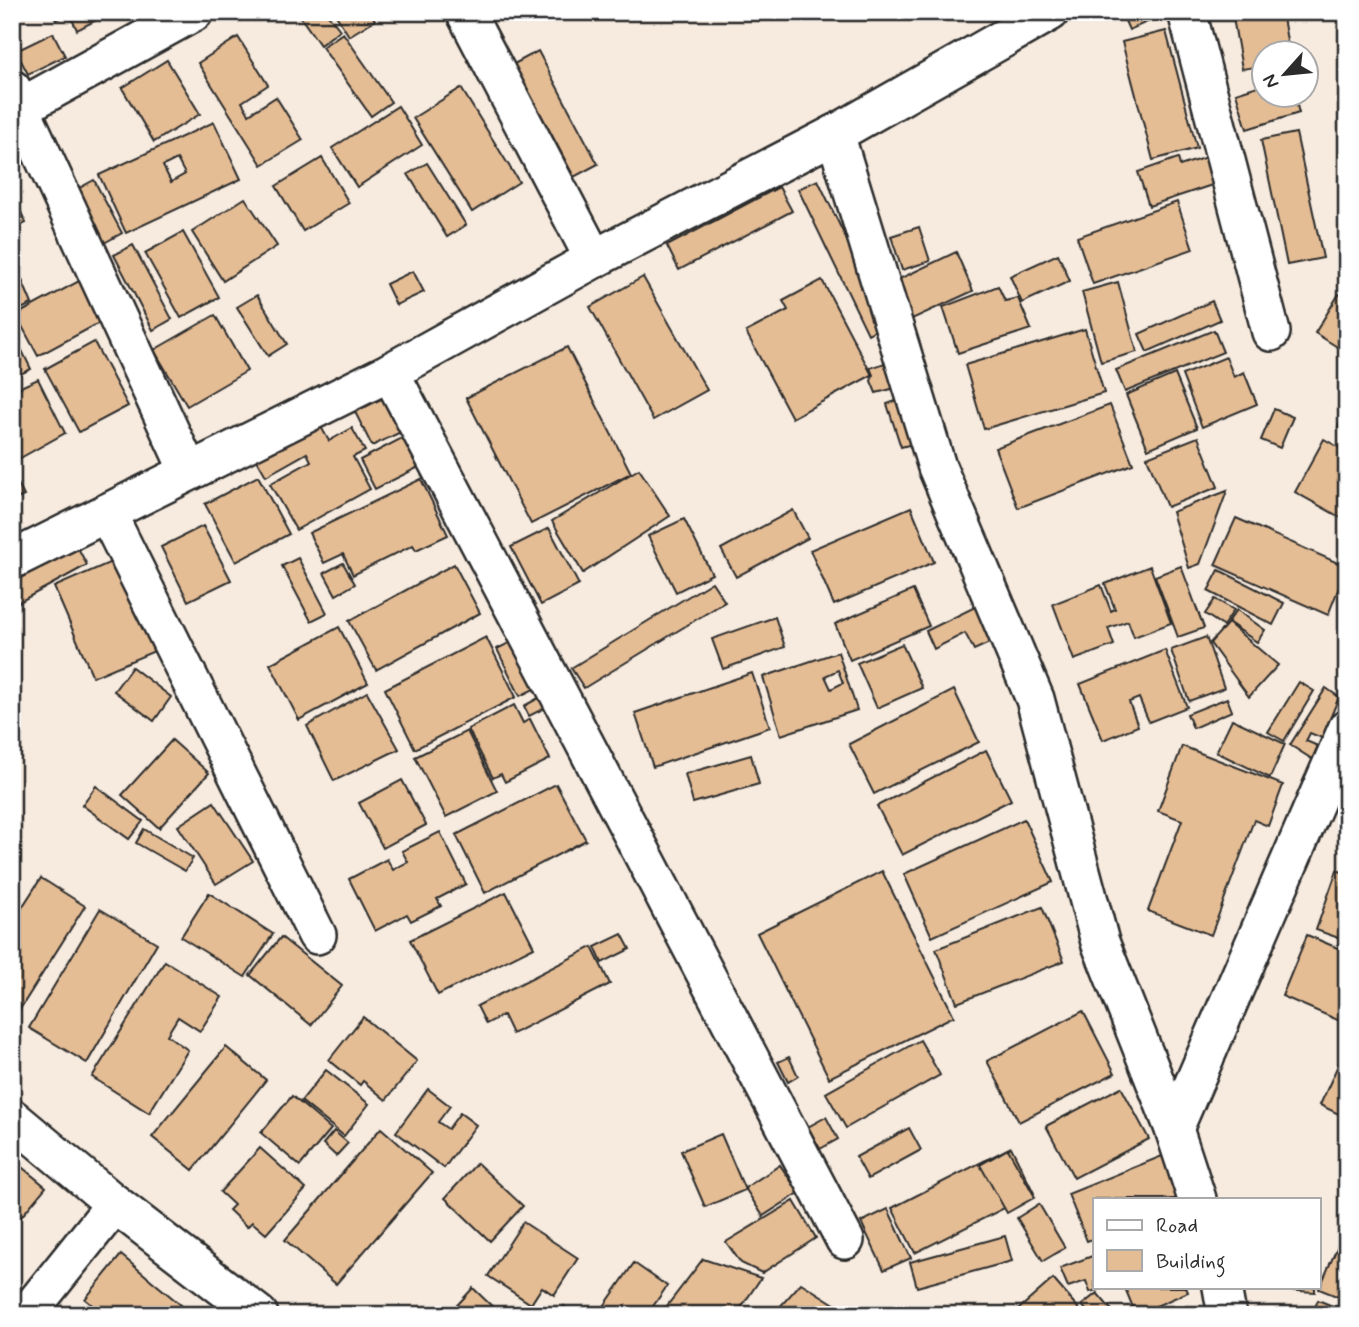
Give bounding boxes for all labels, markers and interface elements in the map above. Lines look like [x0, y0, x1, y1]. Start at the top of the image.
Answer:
north arrow [1250, 38, 1320, 108]
text: N [1257, 70, 1285, 92]
legend [1093, 1198, 1320, 1288]
text: Road [1156, 1212, 1198, 1240]
text: Building [1156, 1248, 1226, 1278]

